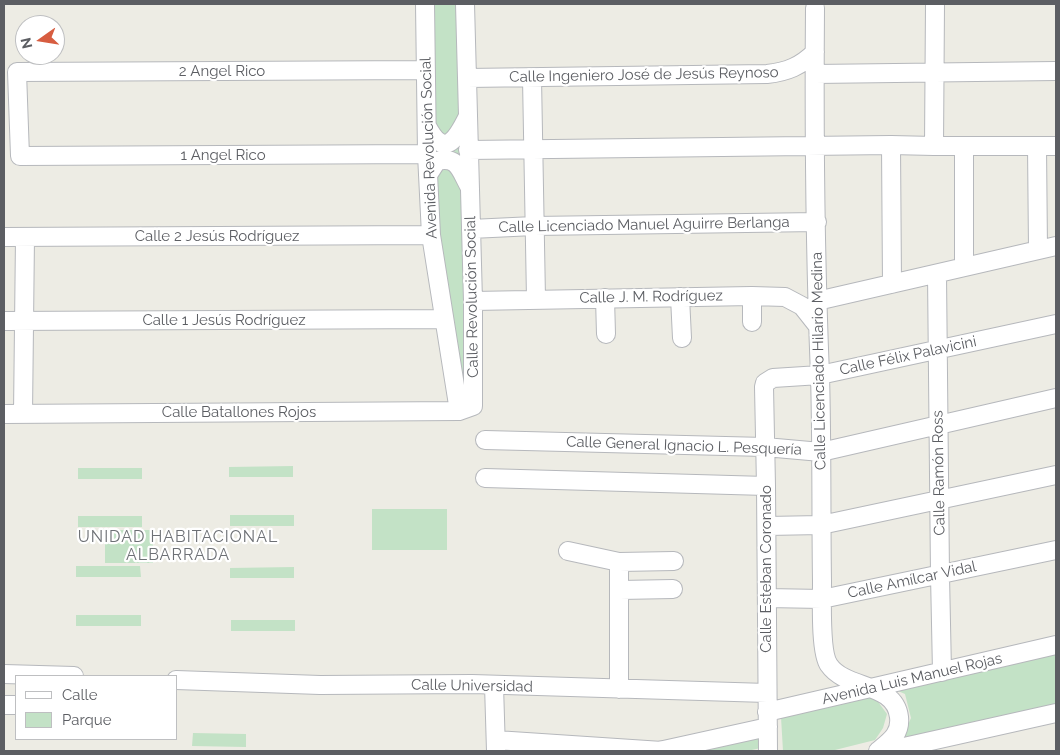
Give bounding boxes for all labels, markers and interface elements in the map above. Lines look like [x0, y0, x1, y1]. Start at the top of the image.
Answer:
north arrow [15, 15, 65, 65]
text: N [17, 36, 35, 50]
street label: Avenida Revolución Social [417, 57, 441, 239]
street label: 2 Angel Rico [179, 62, 265, 80]
street label: Calle Ingeniero José de Jesús Reynoso [509, 64, 779, 86]
street label: 1 Angel Rico [180, 146, 266, 164]
street label: Calle Licenciado Manuel Aguirre Berlanga [498, 213, 790, 237]
street label: Calle Revolución Social [462, 216, 482, 378]
street label: Calle 2 Jesús Rodríguez [135, 227, 299, 245]
street label: Calle Licenciado Hilario Medina [808, 252, 830, 470]
street label: Calle J. M. Rodríguez [579, 287, 723, 307]
street label: Calle 1 Jesús Rodríguez [142, 311, 306, 329]
street label: Calle Félix Palavicini [838, 333, 978, 379]
street label: Calle Batallones Rojos [162, 403, 316, 421]
street label: Calle Ramón Ross [929, 410, 949, 536]
street label: Calle General Ignacio L. Pesquería [566, 433, 802, 459]
street label: Calle Esteban Coronado [757, 485, 775, 653]
district label: UNIDAD HABITACIONAL ALBARRADA [75, 527, 281, 565]
street label: Calle Amílcar Vidal [846, 558, 978, 602]
street label: Avenida Luis Manuel Rojas [820, 649, 1004, 709]
legend [15, 675, 178, 740]
street label: Calle Universidad [411, 676, 533, 696]
text: Calle [62, 686, 97, 704]
text: Parque [62, 711, 111, 729]

